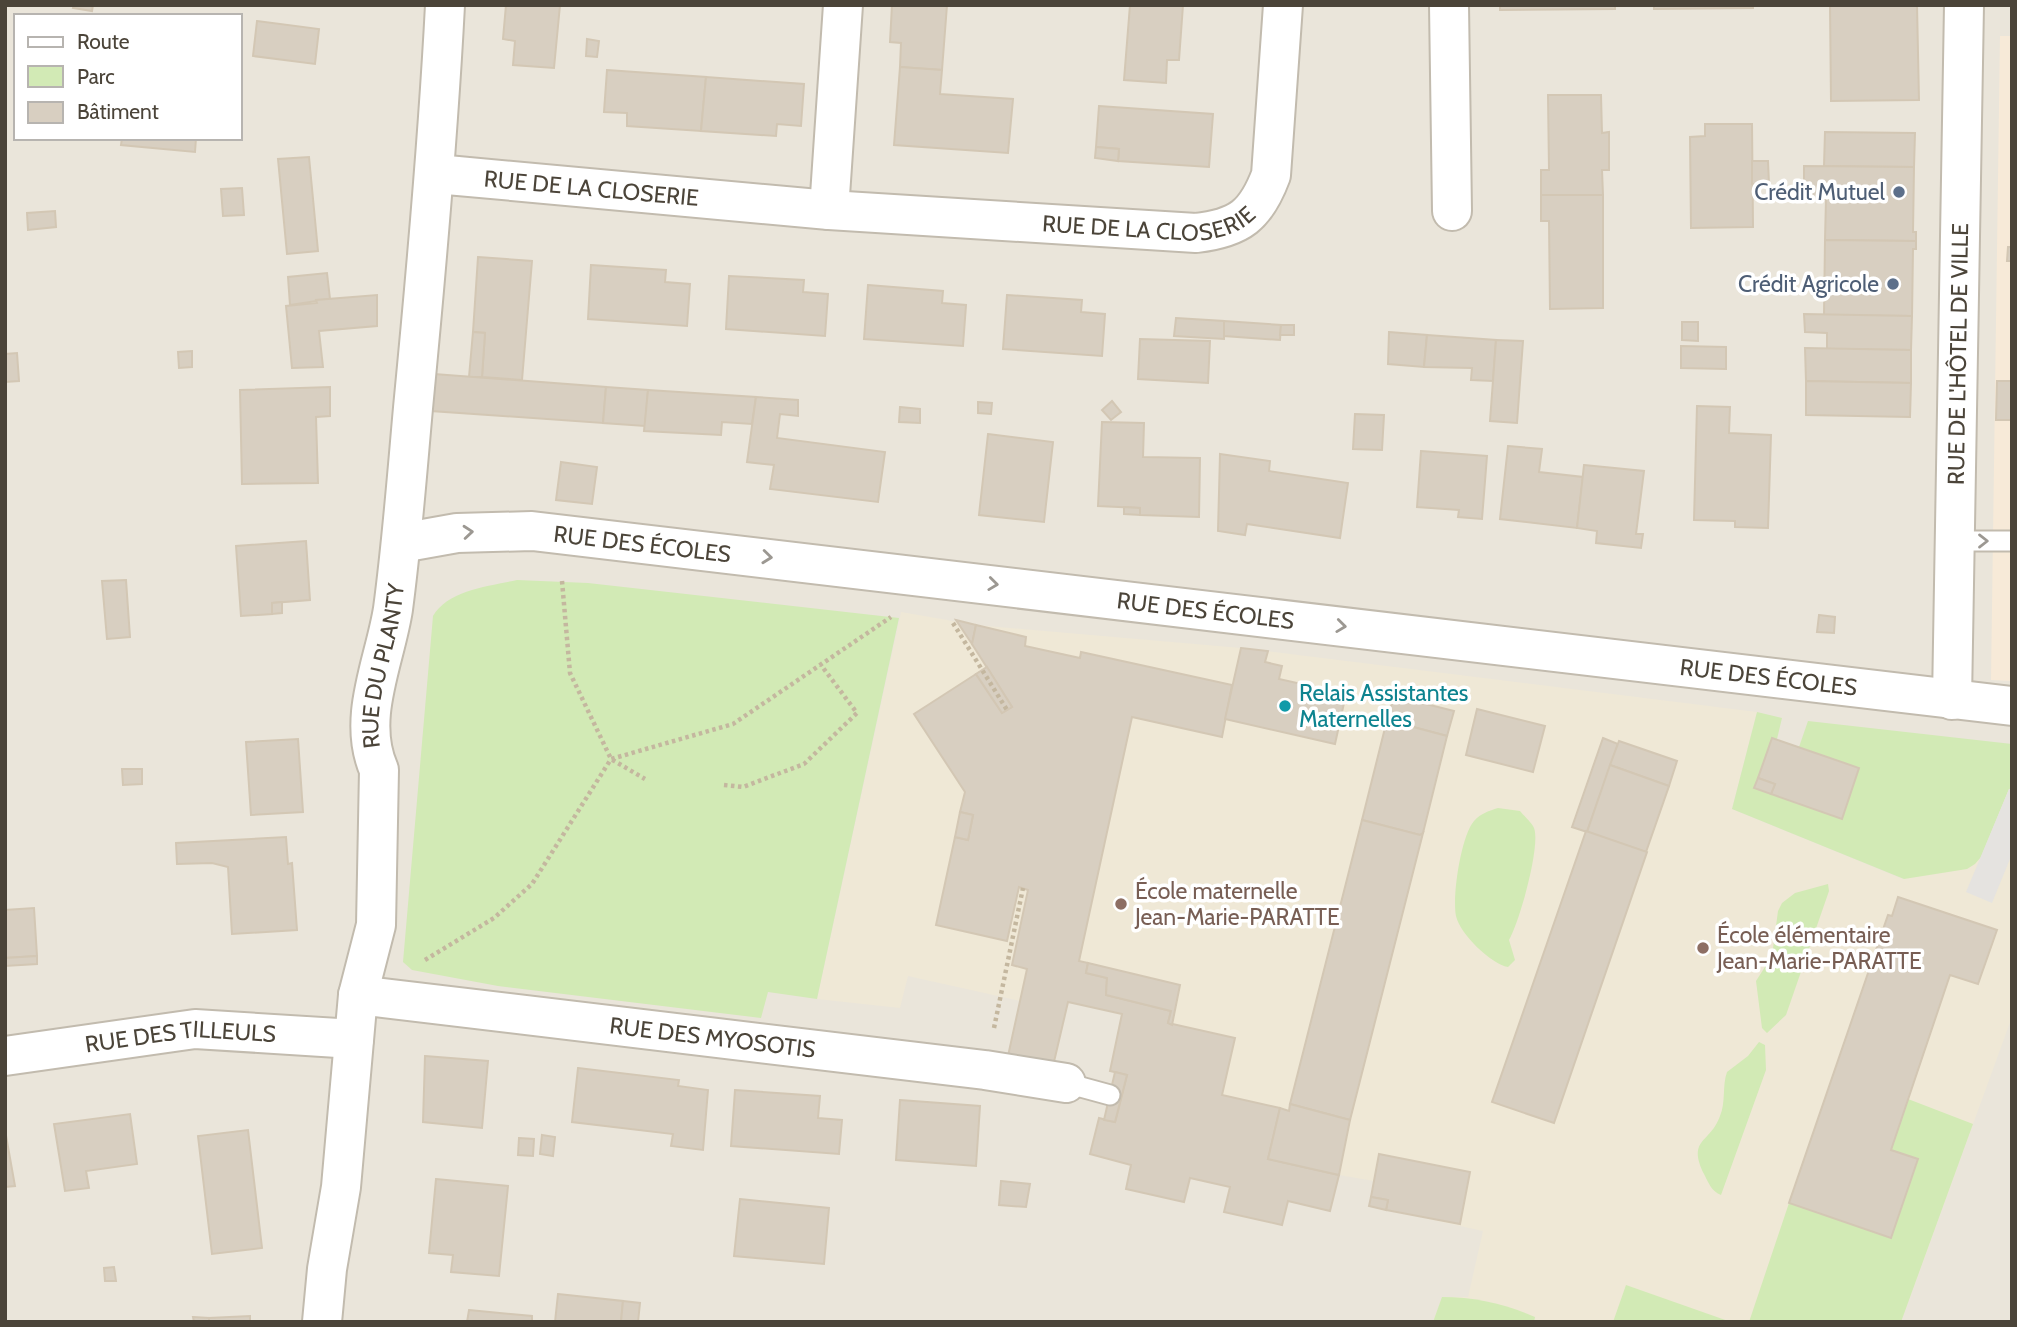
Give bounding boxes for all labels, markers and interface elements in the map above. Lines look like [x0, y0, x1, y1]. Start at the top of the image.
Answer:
legend [14, 14, 242, 140]
text: Route [77, 29, 130, 54]
text: Parc [77, 64, 115, 89]
text: Bâtiment [77, 99, 159, 124]
street label: RUE DE LA CLOSERIE [483, 164, 700, 212]
place label: Crédit Mutuel [1754, 178, 1886, 206]
marker: Crédit Mutuel [1891, 184, 1907, 200]
street label: RUE DE LA CLOSERIE [1041, 200, 1261, 247]
street label: RUE DE L'HÔTEL DE VILLE [1942, 223, 1974, 485]
place label: Crédit Agricole [1738, 270, 1879, 298]
marker: Crédit Agricole [1885, 276, 1901, 292]
street label: RUE DES ÉCOLES [552, 520, 733, 568]
one-way arrow [463, 525, 474, 540]
one-way arrow [1978, 533, 1989, 549]
one-way arrow [761, 550, 773, 565]
one-way arrow [987, 576, 999, 591]
street label: RUE DU PLANTY [356, 581, 410, 750]
street label: RUE DES ÉCOLES [1115, 586, 1296, 635]
one-way arrow [1335, 618, 1347, 633]
street label: RUE DES ÉCOLES [1678, 653, 1859, 702]
place label: Relais Assistantes Maternelles [1299, 679, 1468, 733]
marker: Relais Assistantes Maternelles [1277, 698, 1293, 714]
place label: École maternelle Jean-Marie-PARATTE [1134, 876, 1340, 931]
marker: École maternelle Jean-Marie-PARATTE [1113, 896, 1129, 912]
place label: École élémentaire Jean-Marie-PARATTE [1716, 920, 1922, 975]
marker: École élémentaire Jean-Marie-PARATTE [1695, 940, 1711, 956]
street label: RUE DES MYOSOTIS [608, 1011, 817, 1064]
street label: RUE DES TILLEULS [83, 1015, 277, 1058]

